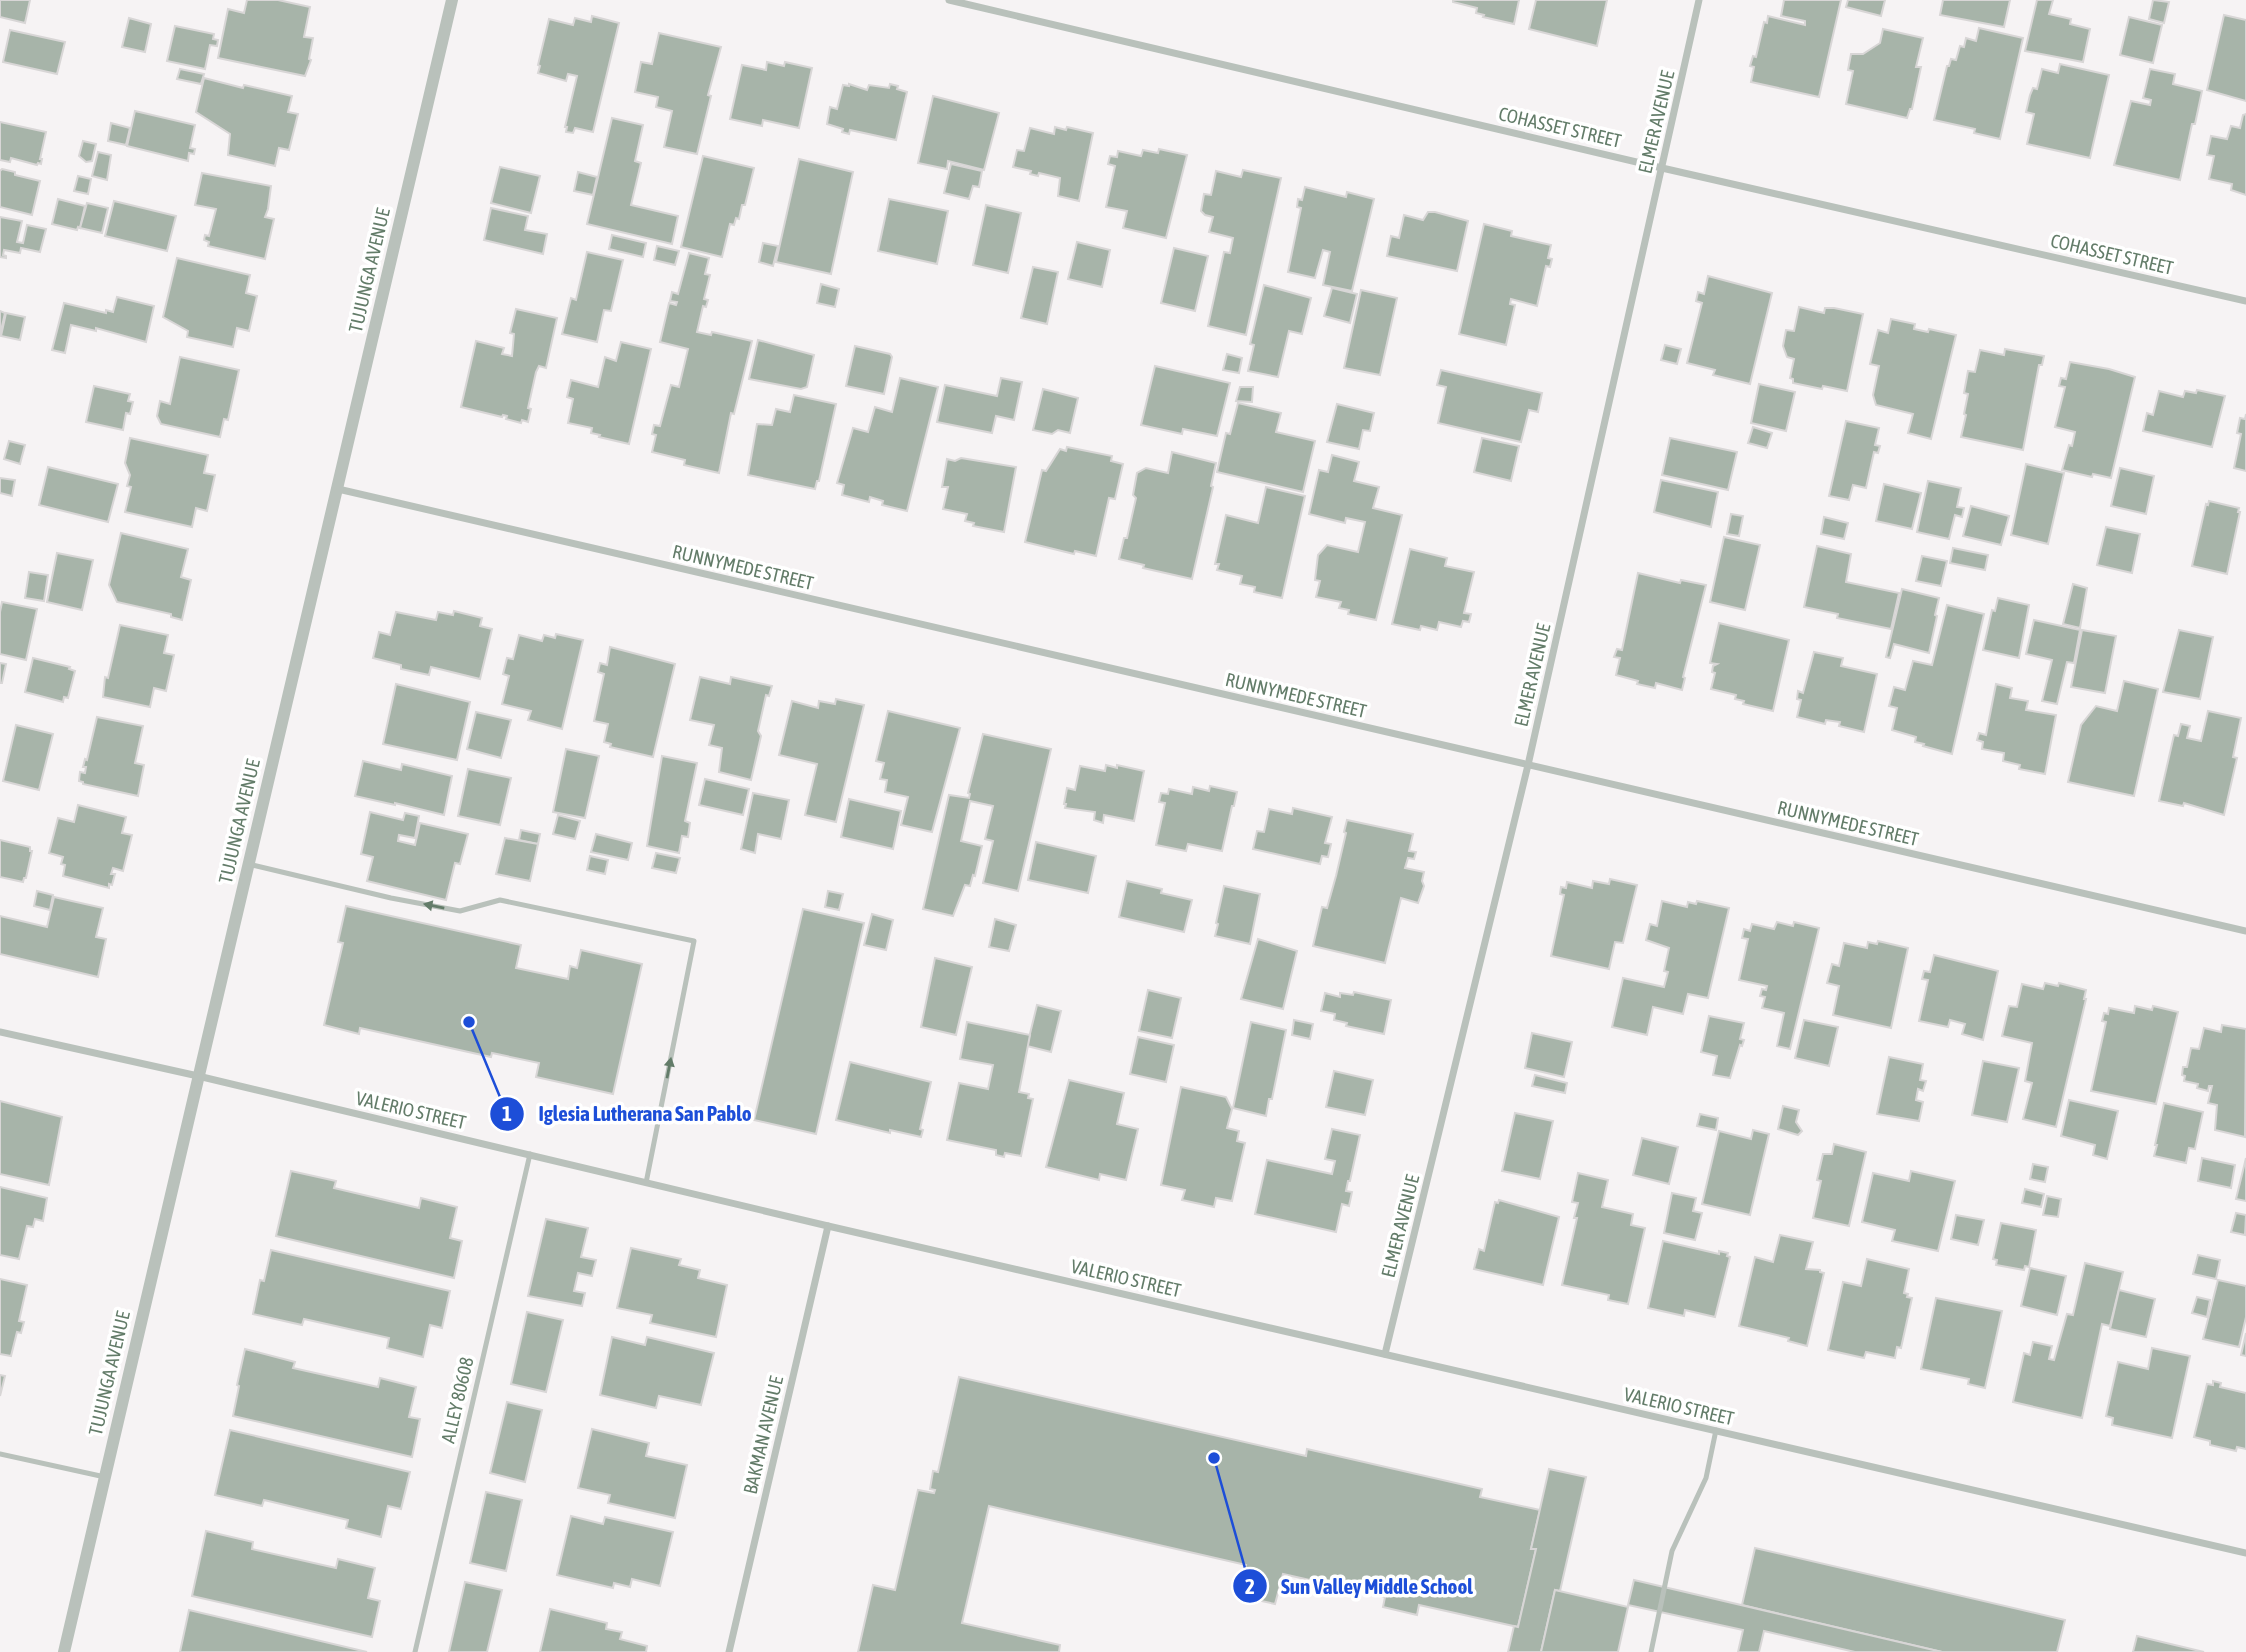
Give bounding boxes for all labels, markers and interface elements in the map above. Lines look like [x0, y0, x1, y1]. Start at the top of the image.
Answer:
street label: ELMER AVENUE [1633, 68, 1679, 176]
street label: COHASSET STREET [1497, 102, 1624, 152]
street label: TUJUNGA AVENUE [344, 206, 394, 334]
street label: COHASSET STREET [2049, 229, 2176, 279]
street label: RUNNYMEDE STREET [670, 540, 816, 594]
street label: ELMER AVENUE [1509, 621, 1555, 729]
street label: RUNNYMEDE STREET [1223, 668, 1369, 722]
street label: TUJUNGA AVENUE [214, 757, 264, 885]
street label: RUNNYMEDE STREET [1775, 796, 1921, 850]
one-way arrow [423, 900, 445, 911]
one-way arrow [664, 1057, 675, 1079]
street label: VALERIO STREET [354, 1087, 469, 1133]
callout: Iglesia Lutherana San Pablo [490, 1093, 766, 1135]
text: 1 [502, 1101, 512, 1125]
text: Iglesia Lutherana San Pablo [538, 1101, 752, 1125]
street label: ELMER AVENUE [1377, 1172, 1423, 1280]
street label: VALERIO STREET [1069, 1255, 1184, 1301]
street label: TUJUNGA AVENUE [84, 1309, 134, 1437]
street label: ALLEY 80608 [436, 1355, 478, 1445]
street label: BAKMAN AVENUE [739, 1374, 787, 1496]
street label: VALERIO STREET [1622, 1383, 1737, 1429]
callout: Sun Valley Middle School [1232, 1565, 1487, 1607]
text: 2 [1245, 1574, 1255, 1598]
text: Sun Valley Middle School [1281, 1574, 1473, 1598]

